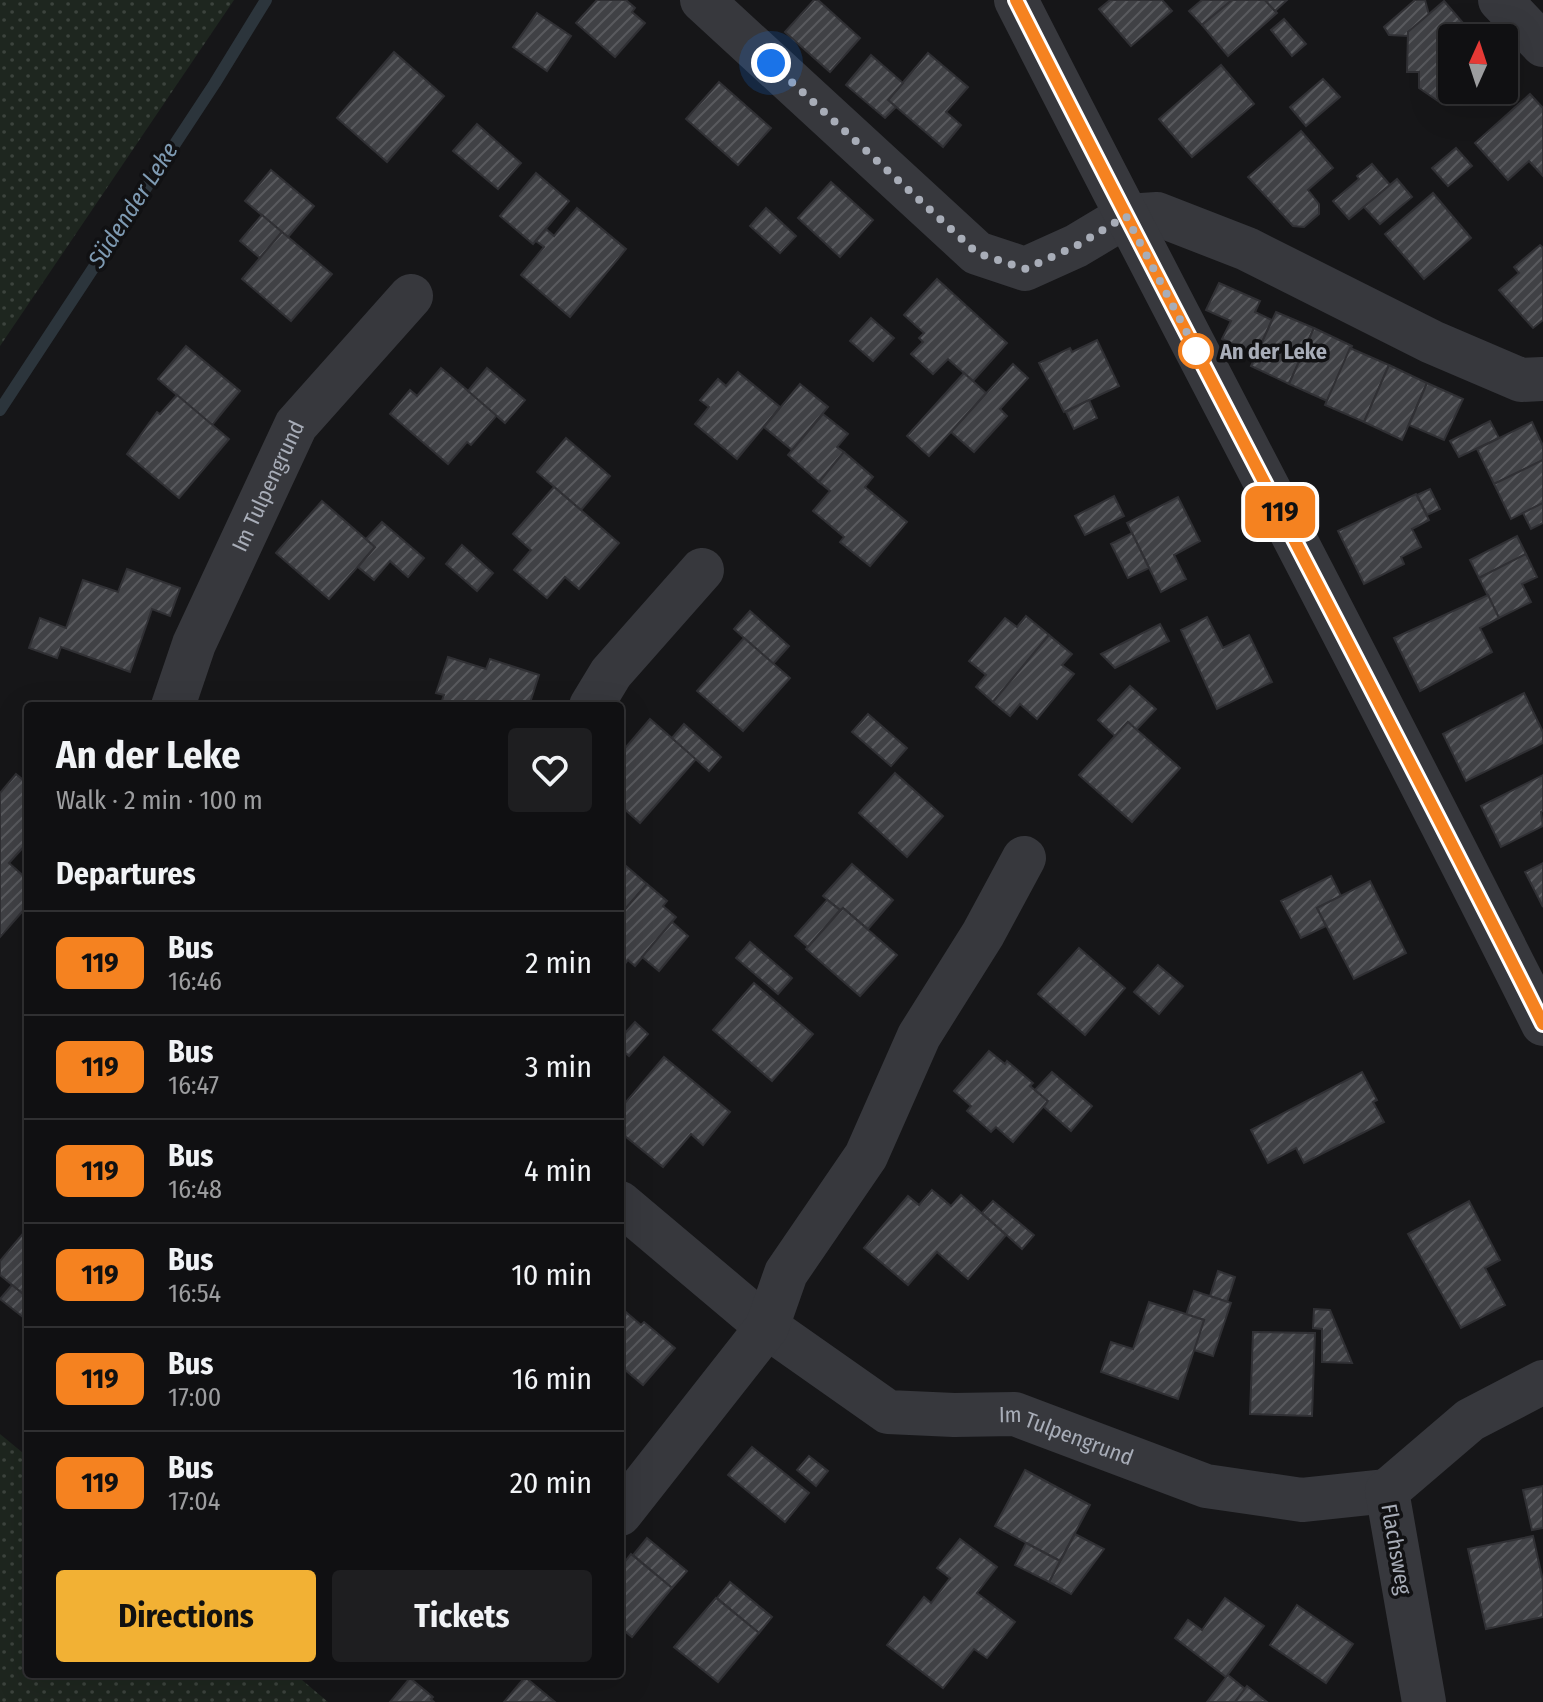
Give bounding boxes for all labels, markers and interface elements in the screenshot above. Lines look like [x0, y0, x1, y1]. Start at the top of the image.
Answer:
north arrow [1438, 24, 1518, 104]
map controls [1438, 24, 1518, 104]
your location [751, 43, 791, 83]
water label: Südender Leke [82, 137, 184, 274]
marker: An der Leke [1179, 334, 1213, 368]
place label: An der Leke [1219, 338, 1327, 365]
street label: Im Tulpengrund [226, 416, 310, 556]
line badge: 119 [1234, 486, 1326, 538]
text: 119 [1261, 495, 1299, 528]
button: heart [508, 728, 592, 812]
text: An der Leke [56, 732, 241, 778]
text: Walk · 2 min · 100 m [56, 785, 263, 816]
text: Departures [56, 856, 196, 892]
text: Bus [168, 930, 213, 966]
text: 2 min [525, 945, 592, 981]
text: 119 [81, 946, 119, 979]
text: 16:46 [168, 966, 222, 997]
text: Bus [168, 1034, 213, 1070]
text: 3 min [525, 1049, 592, 1085]
text: 119 [81, 1050, 119, 1083]
text: 16:47 [168, 1070, 219, 1101]
text: Bus [168, 1138, 213, 1174]
text: 4 min [524, 1153, 592, 1189]
text: 119 [81, 1154, 119, 1187]
text: 16:48 [168, 1174, 222, 1205]
text: Bus [168, 1242, 213, 1278]
text: 10 min [511, 1257, 592, 1293]
text: 119 [81, 1258, 119, 1291]
text: 16:54 [168, 1278, 221, 1309]
text: Bus [168, 1346, 213, 1382]
text: 16 min [512, 1361, 592, 1397]
text: 119 [81, 1362, 119, 1395]
text: 17:00 [168, 1382, 221, 1413]
street label: Im Tulpengrund [999, 1401, 1137, 1471]
text: Bus [168, 1450, 213, 1486]
text: 20 min [510, 1465, 592, 1501]
text: 119 [81, 1466, 119, 1499]
text: 17:04 [168, 1486, 220, 1517]
street label: Flachsweg [1375, 1502, 1418, 1597]
button: Directions [56, 1570, 316, 1662]
button: Tickets [332, 1570, 592, 1662]

